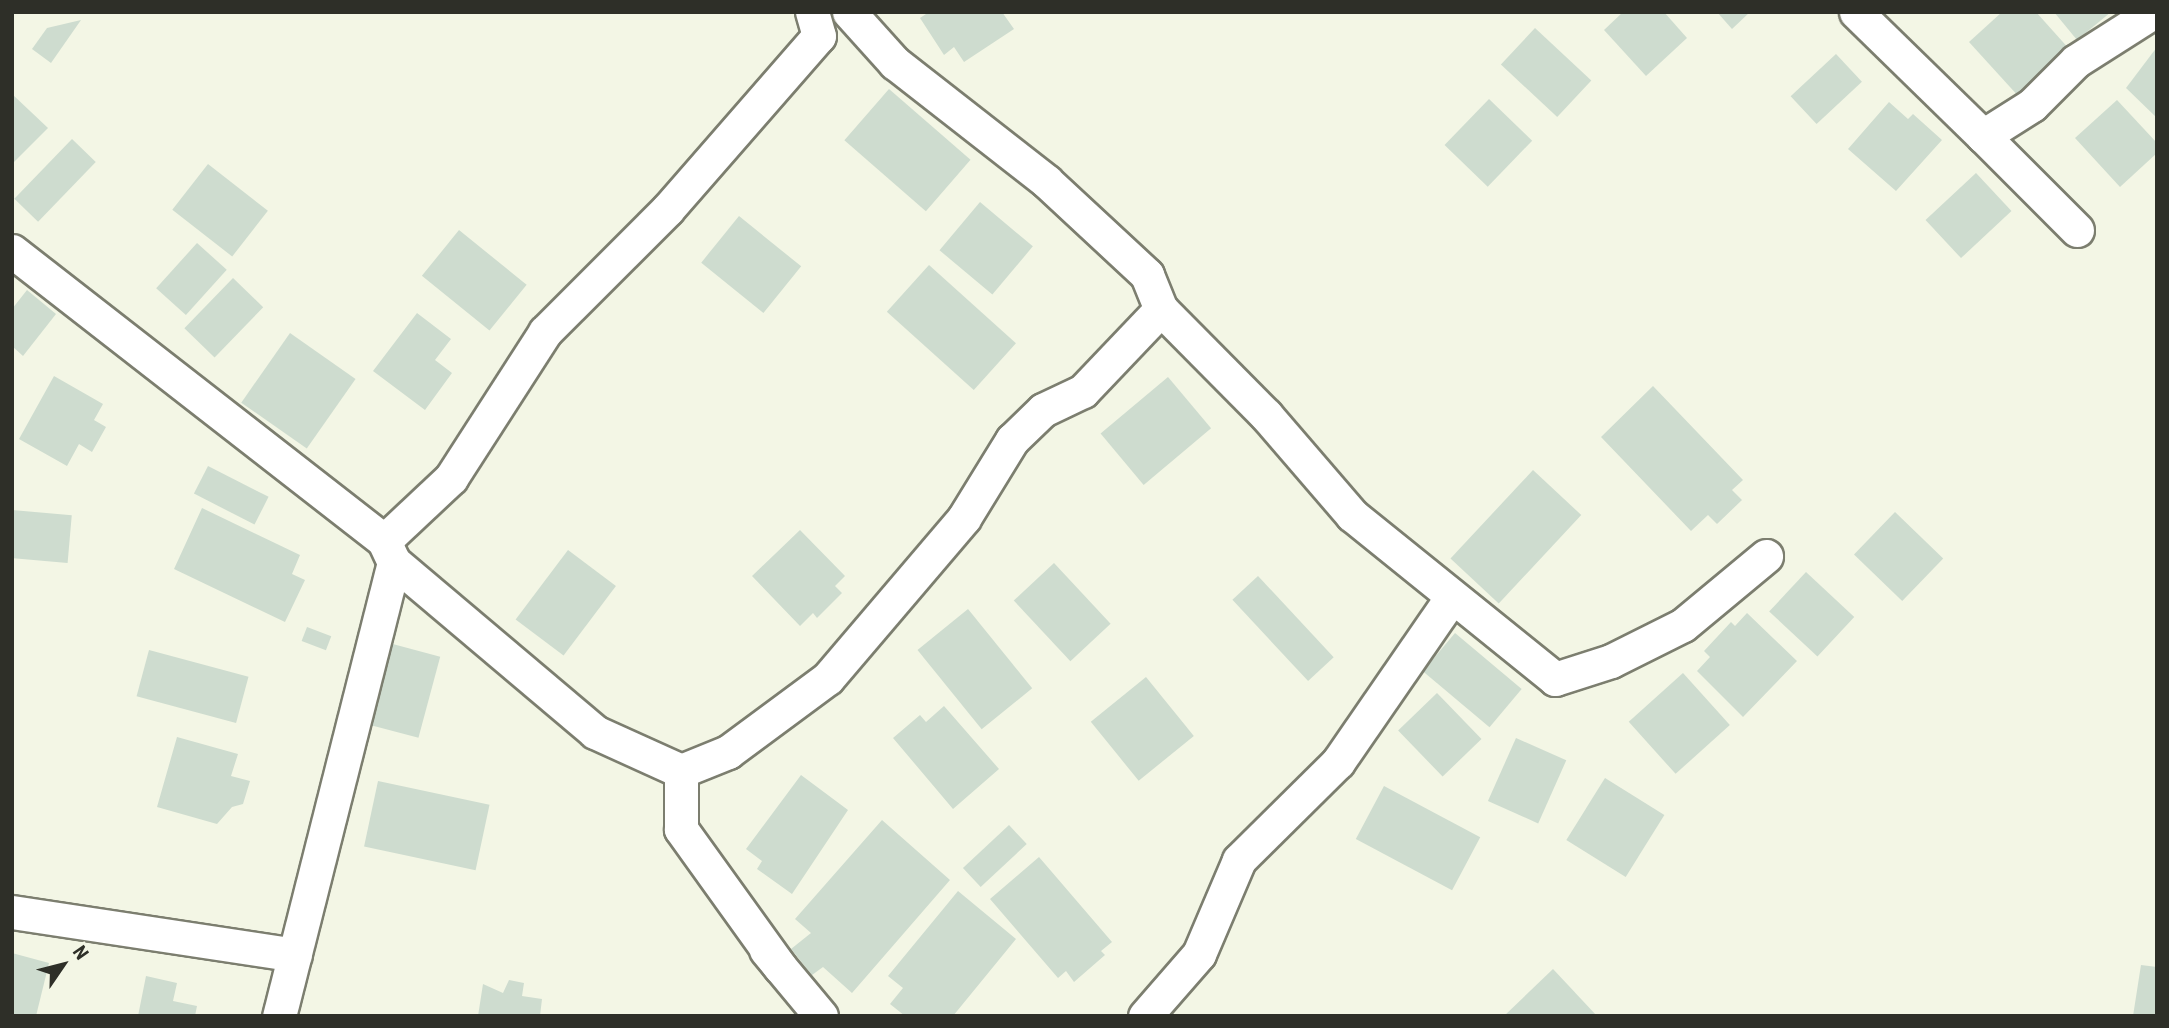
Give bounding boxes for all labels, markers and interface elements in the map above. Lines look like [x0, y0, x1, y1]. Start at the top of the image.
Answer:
north arrow [28, 930, 98, 1000]
text: N [68, 941, 93, 964]

